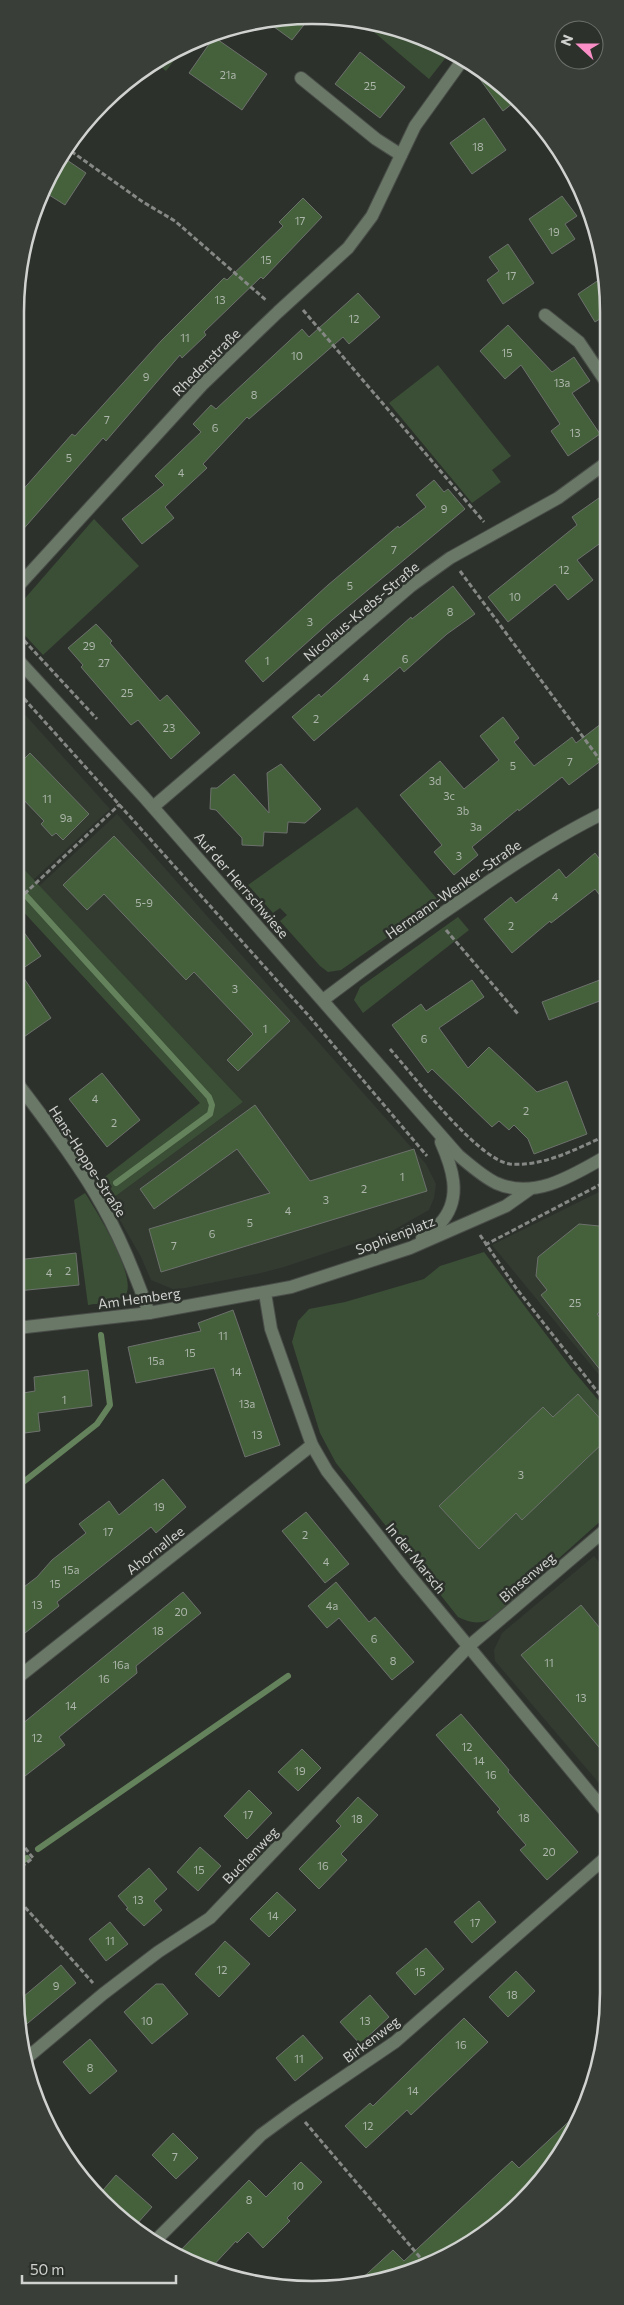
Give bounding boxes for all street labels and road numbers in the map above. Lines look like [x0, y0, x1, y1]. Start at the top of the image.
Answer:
street label: Rhedenstraße [169, 325, 243, 399]
street label: Nicolaus-Krebs-Straße [300, 558, 422, 664]
street label: Auf der Herrschwiese [191, 828, 293, 942]
street label: Hermann-Wenker-Straße [382, 836, 524, 942]
street label: Hans-Hoppe-Straße [46, 1102, 130, 1220]
street label: Sophienplatz [353, 1212, 437, 1258]
street label: Am Hemberg [96, 1284, 182, 1312]
street label: In der Marsch [382, 1519, 450, 1597]
street label: Ahornallee [123, 1522, 187, 1578]
street label: Binsenweg [495, 1548, 559, 1605]
street label: Buchenweg [219, 1823, 282, 1887]
street label: Birkenweg [339, 2012, 403, 2066]

